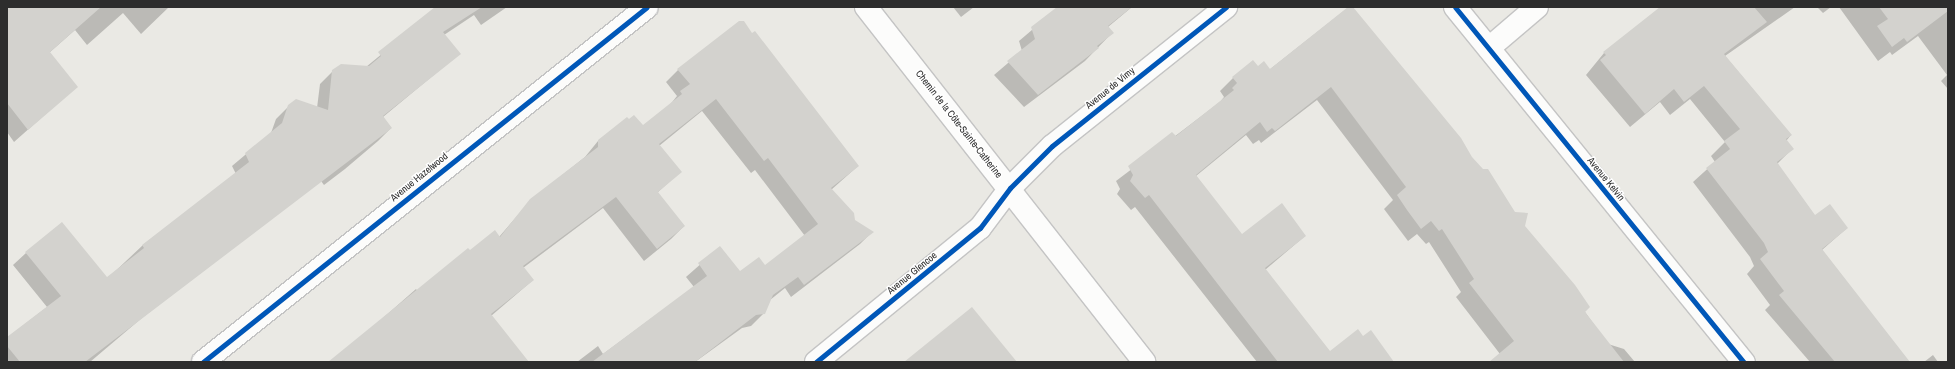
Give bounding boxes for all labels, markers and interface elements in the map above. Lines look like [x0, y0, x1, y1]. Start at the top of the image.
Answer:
street label: Avenue de Vimy [1083, 64, 1137, 112]
street label: Chemin de la Côte-Sainte-Catherine [913, 68, 1005, 180]
street label: Avenue Hazelwood [388, 150, 450, 204]
street label: Avenue Kelvin [1585, 155, 1627, 203]
street label: Avenue Glencoe [885, 249, 939, 297]

